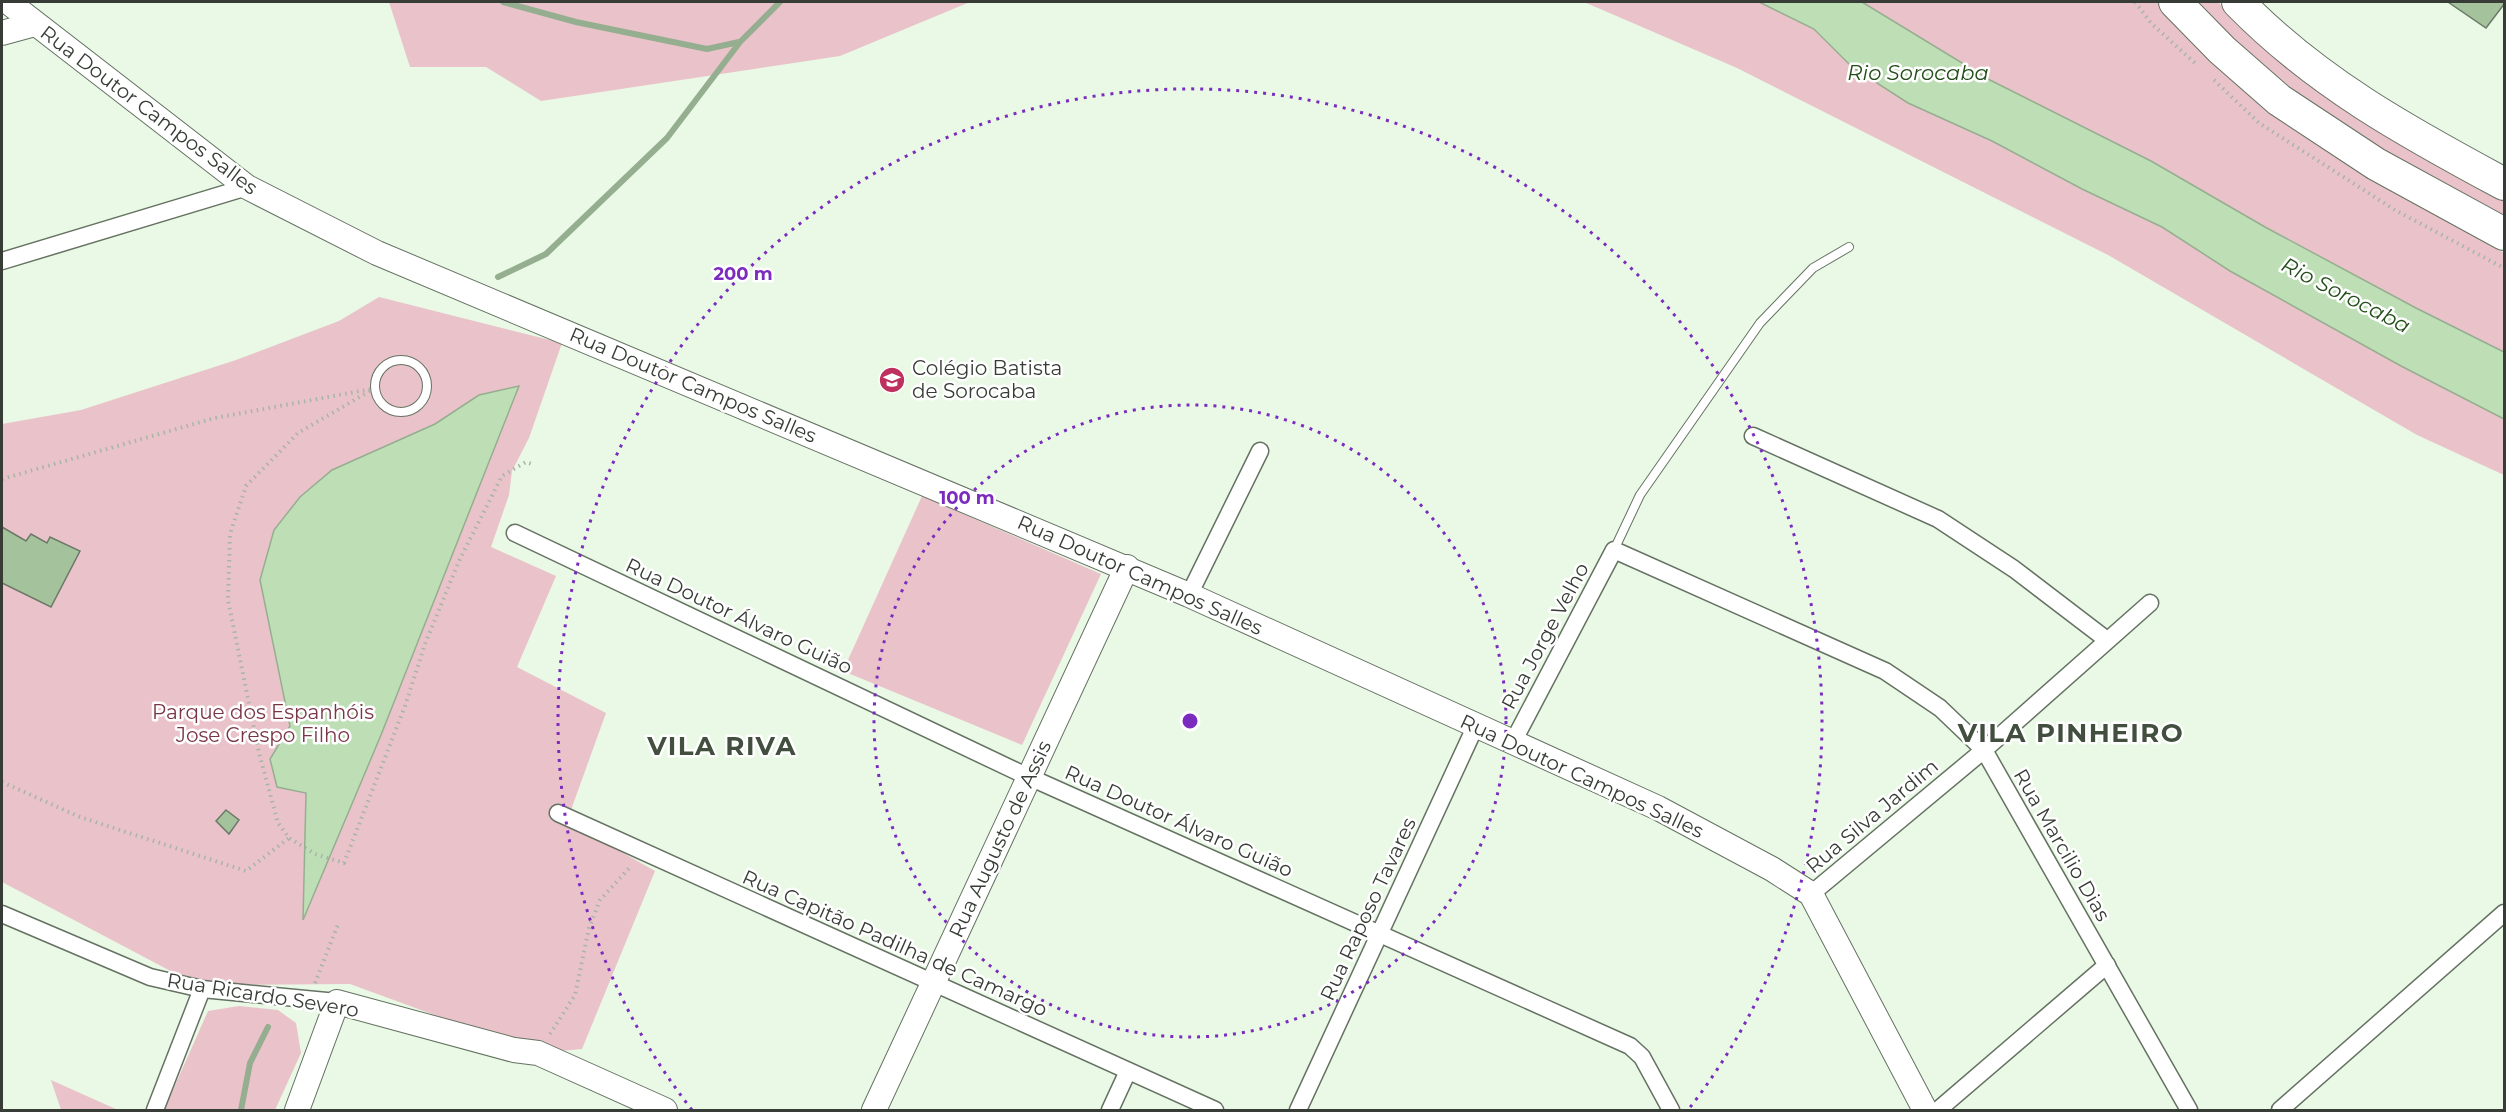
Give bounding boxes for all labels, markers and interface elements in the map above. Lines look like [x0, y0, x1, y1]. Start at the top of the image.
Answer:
street label: Rua Doutor Campos Salles [36, 20, 263, 200]
water label: Rio Sorocaba [1847, 60, 1989, 85]
water label: Rio Sorocaba [2277, 252, 2415, 338]
text: 200 m [713, 263, 773, 285]
street label: Rua Doutor Campos Salles [566, 322, 820, 448]
place label: Colégio Batista de Sorocaba [912, 356, 1062, 403]
school or university icon: Colégio Batista de Sorocaba [877, 365, 907, 395]
text: 100 m [939, 487, 995, 509]
street label: Rua Doutor Campos Salles [1014, 510, 1267, 640]
street label: Rua Doutor Álvaro Guião [622, 553, 856, 679]
street label: Rua Jorge Velho [1496, 559, 1594, 713]
park label: Parque dos Espanhóis Jose Crespo Filho [152, 700, 374, 747]
street label: Rua Doutor Campos Salles [1456, 709, 1708, 843]
centre of rings [1180, 711, 1200, 731]
district label: VILA PINHEIRO [1957, 717, 2184, 749]
district label: VILA RIVA [646, 730, 797, 762]
street label: Rua Augusto de Assis [944, 736, 1056, 941]
street label: Rua Silva Jardim [1801, 754, 1943, 878]
street label: Rua Doutor Álvaro Guião [1061, 760, 1297, 882]
street label: Rua Marcilio Dias [2009, 764, 2116, 926]
street label: Rua Raposo Tavares [1315, 813, 1421, 1004]
street label: Rua Capitão Padilha de Camargo [739, 865, 1051, 1021]
street label: Rua Ricardo Severo [165, 968, 361, 1022]

